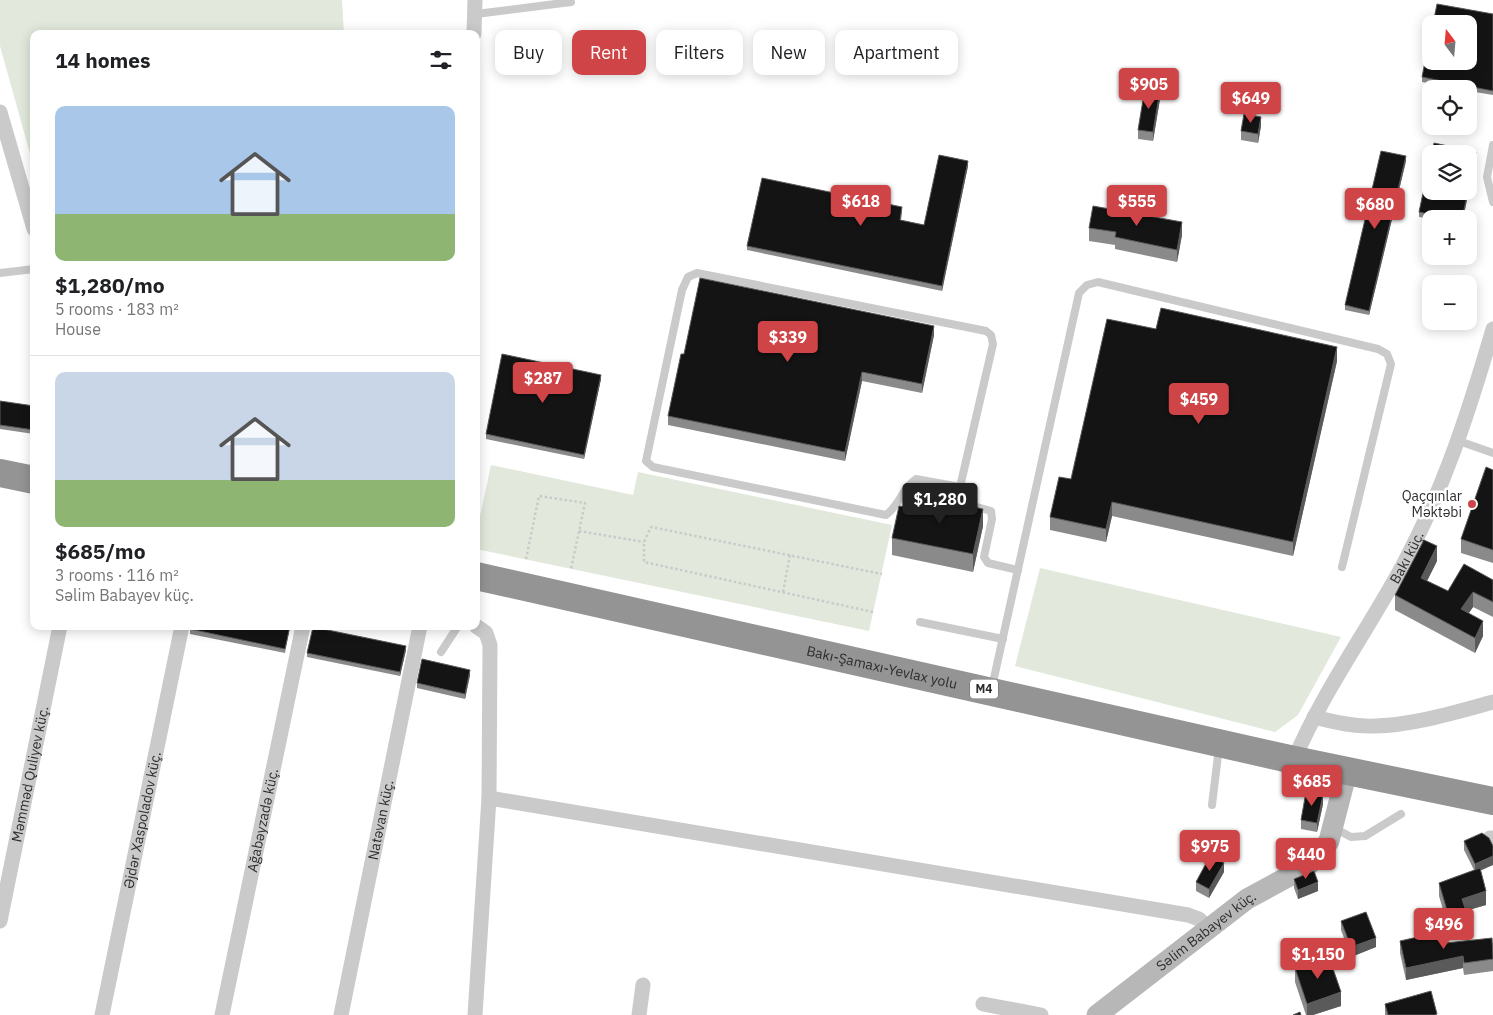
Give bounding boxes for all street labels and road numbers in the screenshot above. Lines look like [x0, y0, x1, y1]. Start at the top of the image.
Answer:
street label: Bakı küç. [1385, 528, 1428, 587]
street label: Bakı-Şamaxı-Yevlax yolu [805, 642, 959, 693]
road number: M4 [970, 680, 998, 699]
street label: Məmməd Quliyev küç. [7, 704, 53, 844]
street label: Əjdər Xaspoladov küç. [119, 750, 165, 890]
street label: Ağabəyzadə küç. [243, 767, 282, 874]
street label: Natəvan küç. [364, 778, 398, 862]
street label: Səlim Babayev küç. [1153, 887, 1259, 975]

